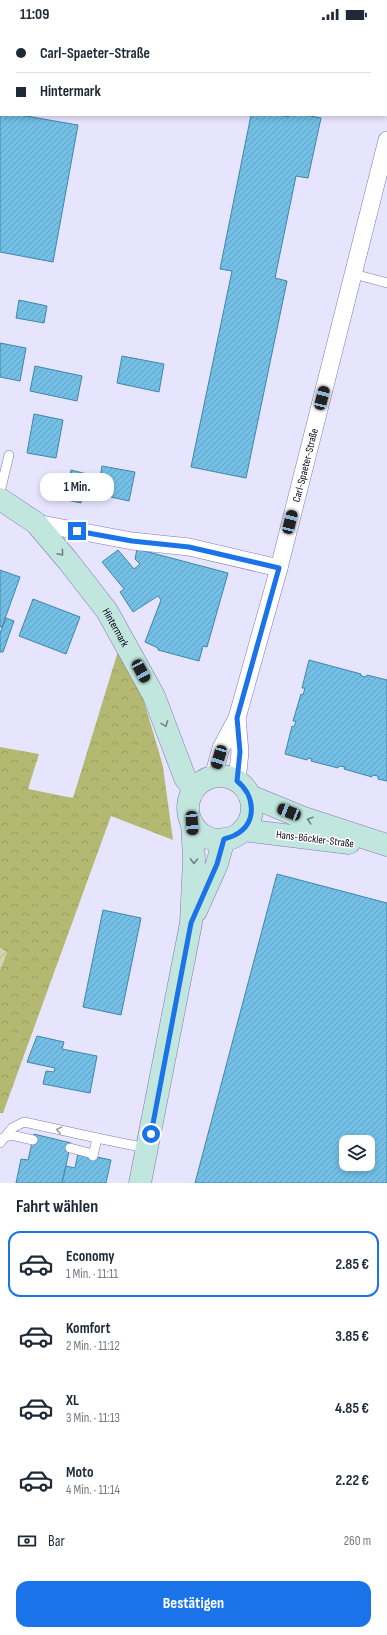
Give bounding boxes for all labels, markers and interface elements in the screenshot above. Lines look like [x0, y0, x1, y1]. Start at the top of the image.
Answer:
text: 11:09 [20, 5, 49, 24]
text: Carl-Spaeter-Straße [40, 44, 150, 63]
text: Hintermark [40, 82, 101, 101]
car [313, 385, 331, 411]
street label: Carl-Spaeter-Straße [289, 427, 321, 503]
callout: 1 Min. [40, 473, 114, 501]
text: 1 Min. [64, 479, 90, 495]
car [281, 509, 299, 535]
route end [68, 522, 86, 540]
one-way arrow [57, 548, 64, 555]
street label: Hintermark [100, 606, 132, 650]
car [130, 658, 152, 684]
one-way arrow [160, 720, 168, 727]
car [210, 744, 228, 770]
car [276, 802, 302, 822]
car [185, 811, 199, 835]
one-way arrow [307, 816, 314, 825]
street label: Hans-Böckler-Straße [275, 828, 355, 850]
one-way arrow [190, 858, 198, 864]
route start [142, 1125, 160, 1143]
one-way arrow [56, 1126, 62, 1134]
map controls [339, 1135, 375, 1171]
button: layers [339, 1135, 375, 1171]
text: Fahrt wählen [16, 1196, 98, 1217]
icon: car [18, 1246, 54, 1282]
text: Economy [66, 1247, 115, 1266]
text: 2.85 € [335, 1255, 369, 1274]
text: 1 Min. · 11:11 [66, 1266, 118, 1282]
icon: car [18, 1318, 54, 1354]
text: Komfort [66, 1319, 110, 1338]
text: 3.85 € [335, 1327, 369, 1346]
text: 2 Min. · 11:12 [66, 1338, 120, 1354]
icon: car [18, 1390, 54, 1426]
text: XL [66, 1391, 79, 1410]
text: 4.85 € [335, 1399, 369, 1418]
text: 3 Min. · 11:13 [66, 1410, 120, 1426]
icon: car [18, 1462, 54, 1498]
text: Moto [66, 1463, 93, 1482]
text: 2.22 € [336, 1471, 369, 1490]
text: 4 Min. · 11:14 [66, 1482, 120, 1498]
icon: cash [16, 1530, 38, 1552]
text: Bar [48, 1532, 65, 1551]
text: 260 m [344, 1533, 371, 1549]
button: Bestätigen [16, 1581, 371, 1627]

